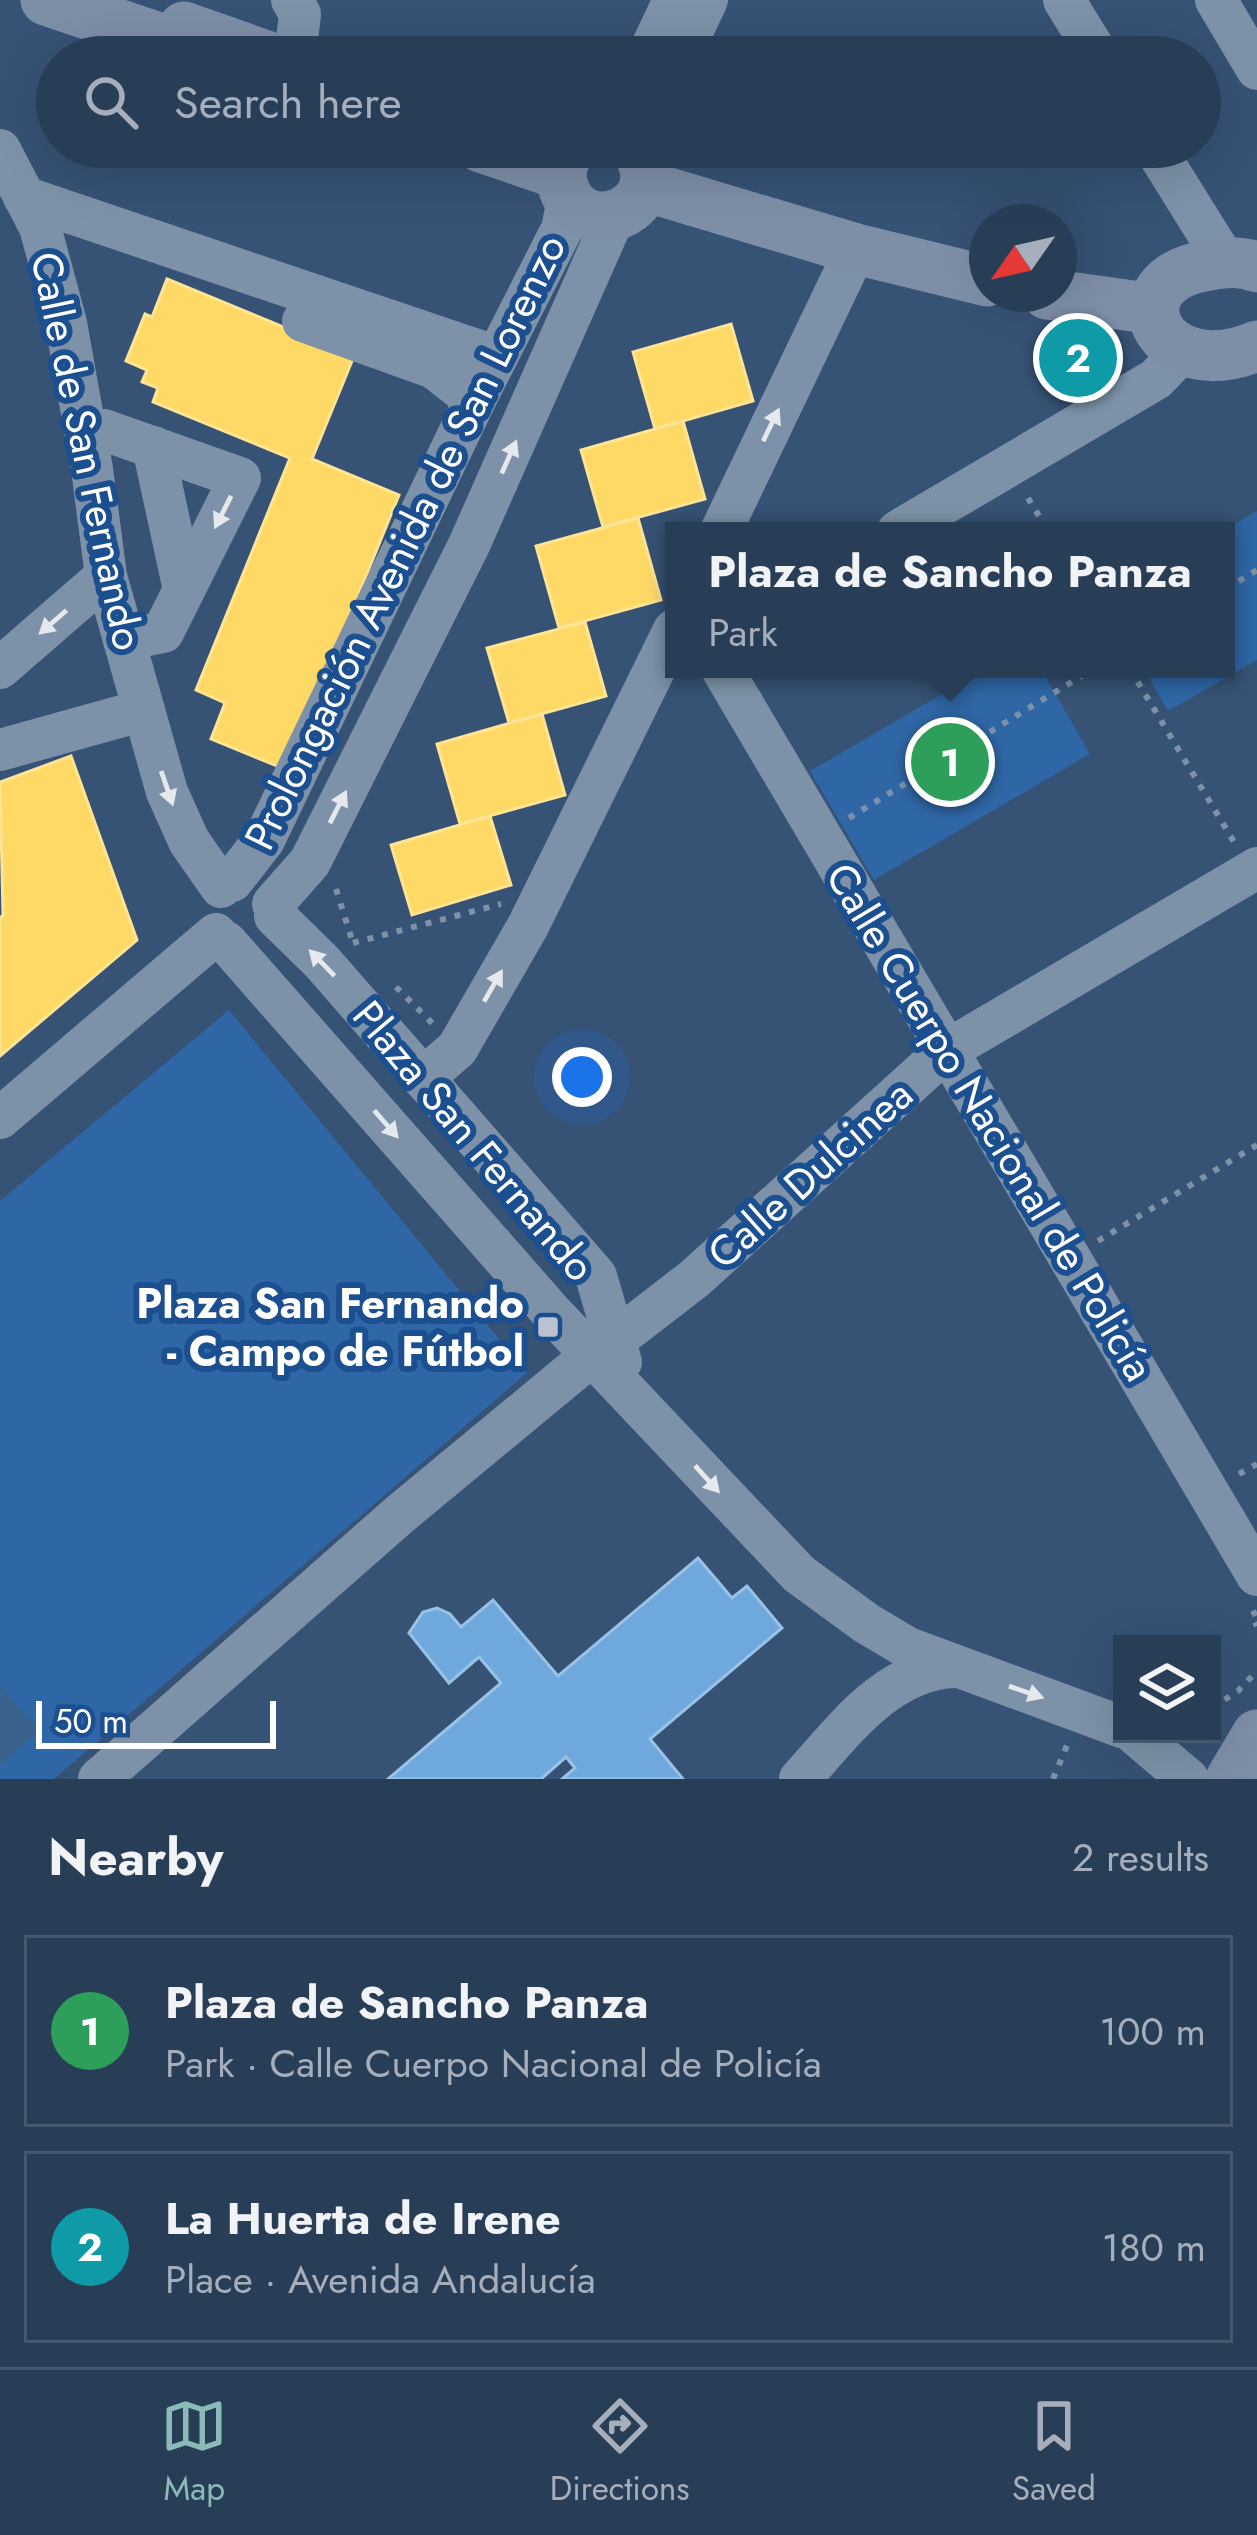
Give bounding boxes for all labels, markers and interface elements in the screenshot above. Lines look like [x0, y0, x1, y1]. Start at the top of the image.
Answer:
search box [36, 36, 1221, 168]
icon: search [78, 69, 144, 135]
text: Search here [174, 70, 402, 135]
north arrow [969, 204, 1077, 312]
street label: Prolongación Avenida de San Lorenzo [229, 224, 581, 860]
street label: Calle de San Fernando [15, 246, 159, 656]
pin: 2 [1039, 313, 1117, 403]
one-way arrow [761, 408, 781, 443]
one-way arrow [499, 439, 519, 474]
one-way arrow [213, 495, 233, 529]
popup [665, 522, 1235, 678]
text: Plaza de Sancho Panza [708, 539, 1192, 604]
text: Park [708, 604, 778, 661]
one-way arrow [38, 608, 68, 635]
pin: 1 [911, 717, 989, 807]
one-way arrow [159, 770, 177, 806]
one-way arrow [327, 790, 347, 824]
street label: Calle Cuerpo Nacional de Policía [811, 851, 1169, 1393]
one-way arrow [308, 948, 336, 977]
one-way arrow [482, 969, 503, 1003]
street label: Plaza San Fernando [338, 987, 610, 1295]
your location [552, 1047, 612, 1107]
street label: Calle Dulcinea [694, 1065, 926, 1283]
one-way arrow [372, 1110, 399, 1139]
place label: Plaza San Fernando - Campo de Fútbol [136, 1273, 524, 1382]
marker: Plaza San Fernando - Campo de Fútbol [535, 1314, 561, 1340]
one-way arrow [693, 1464, 720, 1493]
map controls [1113, 1635, 1221, 1743]
button: layers [1113, 1635, 1221, 1743]
one-way arrow [1008, 1684, 1044, 1703]
scale bar [36, 1695, 276, 1748]
text: 50 m [54, 1698, 128, 1745]
text: Nearby [48, 1820, 223, 1894]
text: 2 results [1072, 1829, 1209, 1886]
text: Plaza de Sancho Panza [165, 1970, 648, 2035]
text: 1 [80, 2003, 100, 2060]
text: 100 m [1100, 2003, 1206, 2060]
text: Park · Calle Cuerpo Nacional de Policía [165, 2035, 822, 2092]
text: La Huerta de Irene [165, 2186, 561, 2251]
text: 2 [77, 2219, 103, 2276]
text: 180 m [1102, 2219, 1206, 2276]
text: Place · Avenida Andalucía [165, 2251, 596, 2308]
tab: Map [161, 2393, 227, 2512]
tab: Directions [550, 2393, 690, 2512]
tab: Saved [1012, 2393, 1096, 2512]

